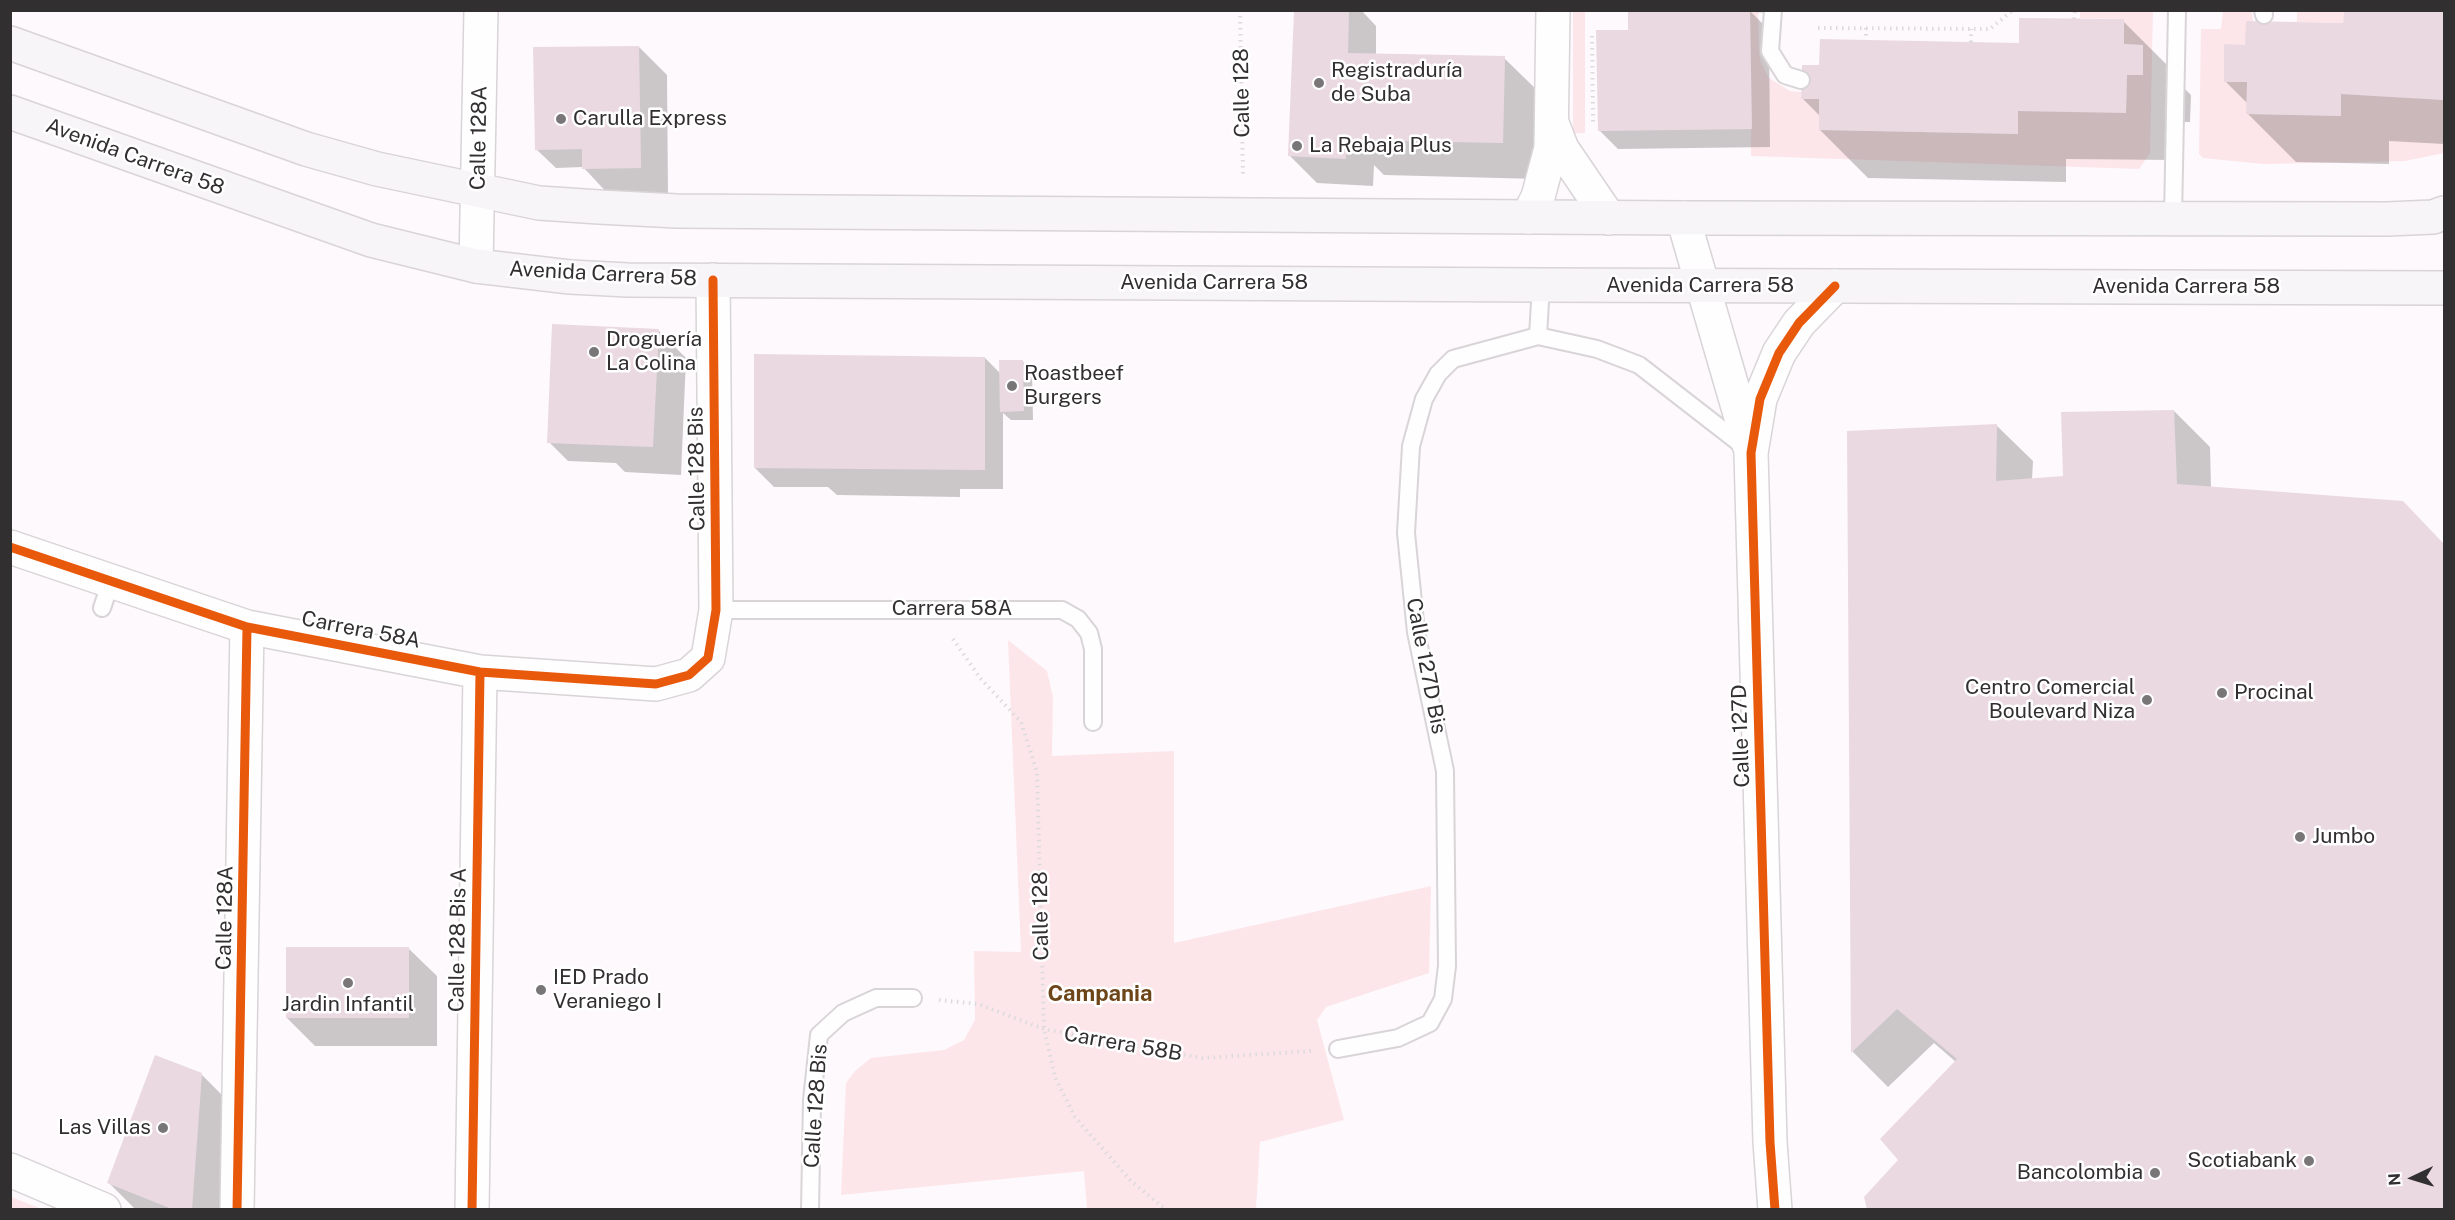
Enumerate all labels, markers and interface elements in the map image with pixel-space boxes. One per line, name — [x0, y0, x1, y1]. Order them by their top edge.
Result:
street label: Calle 128 — [1229, 48, 1255, 138]
place label: Registraduría de Suba — [1331, 58, 1463, 108]
marker: Registraduría de Suba — [1312, 76, 1326, 90]
street label: Calle 128A — [465, 86, 493, 190]
place label: Carulla Express — [573, 106, 727, 132]
marker: Carulla Express — [554, 112, 568, 126]
street label: Avenida Carrera 58 — [42, 113, 228, 201]
place label: La Rebaja Plus — [1309, 133, 1452, 159]
marker: La Rebaja Plus — [1290, 139, 1304, 153]
street label: Avenida Carrera 58 — [508, 256, 698, 292]
street label: Avenida Carrera 58 — [1120, 270, 1308, 296]
street label: Avenida Carrera 58 — [1606, 273, 1794, 299]
street label: Avenida Carrera 58 — [2092, 274, 2280, 300]
place label: Droguería La Colina — [606, 327, 702, 377]
marker: Droguería La Colina — [587, 345, 601, 359]
place label: Roastbeef Burgers — [1024, 361, 1124, 411]
marker: Roastbeef Burgers — [1005, 379, 1019, 393]
street label: Calle 128 Bis — [683, 407, 711, 531]
street label: Carrera 58A — [892, 596, 1012, 622]
street label: Calle 127D Bis — [1400, 596, 1452, 736]
street label: Carrera 58A — [299, 606, 423, 654]
place label: Centro Comercial Boulevard Niza — [1965, 675, 2135, 725]
place label: Procinal — [2234, 680, 2314, 706]
street label: Calle 127D — [1727, 684, 1755, 788]
marker: Procinal — [2215, 686, 2229, 700]
marker: Centro Comercial Boulevard Niza — [2140, 693, 2154, 707]
place label: Jumbo — [2312, 824, 2375, 850]
marker: Jumbo — [2293, 830, 2307, 844]
street label: Calle 128A — [211, 866, 239, 970]
street label: Calle 128 Bis A — [444, 868, 472, 1012]
street label: Calle 128 — [1028, 871, 1054, 961]
place label: IED Prado Veraniego I — [553, 965, 662, 1015]
marker: Jardin Infantil — [341, 976, 355, 990]
district label: Campania — [1048, 981, 1152, 1007]
marker: IED Prado Veraniego I — [534, 983, 548, 997]
place label: Jardin Infantil — [282, 992, 414, 1018]
street label: Carrera 58B — [1062, 1021, 1184, 1067]
street label: Calle 128 Bis — [799, 1043, 833, 1169]
place label: Las Villas — [58, 1115, 151, 1141]
marker: Las Villas — [156, 1121, 170, 1135]
place label: Scotiabank — [2187, 1148, 2297, 1174]
north arrow — [2383, 1148, 2443, 1208]
marker: Scotiabank — [2302, 1154, 2316, 1168]
place label: Bancolombia — [2017, 1160, 2143, 1186]
marker: Bancolombia — [2148, 1166, 2162, 1180]
text: N — [2385, 1172, 2404, 1186]

